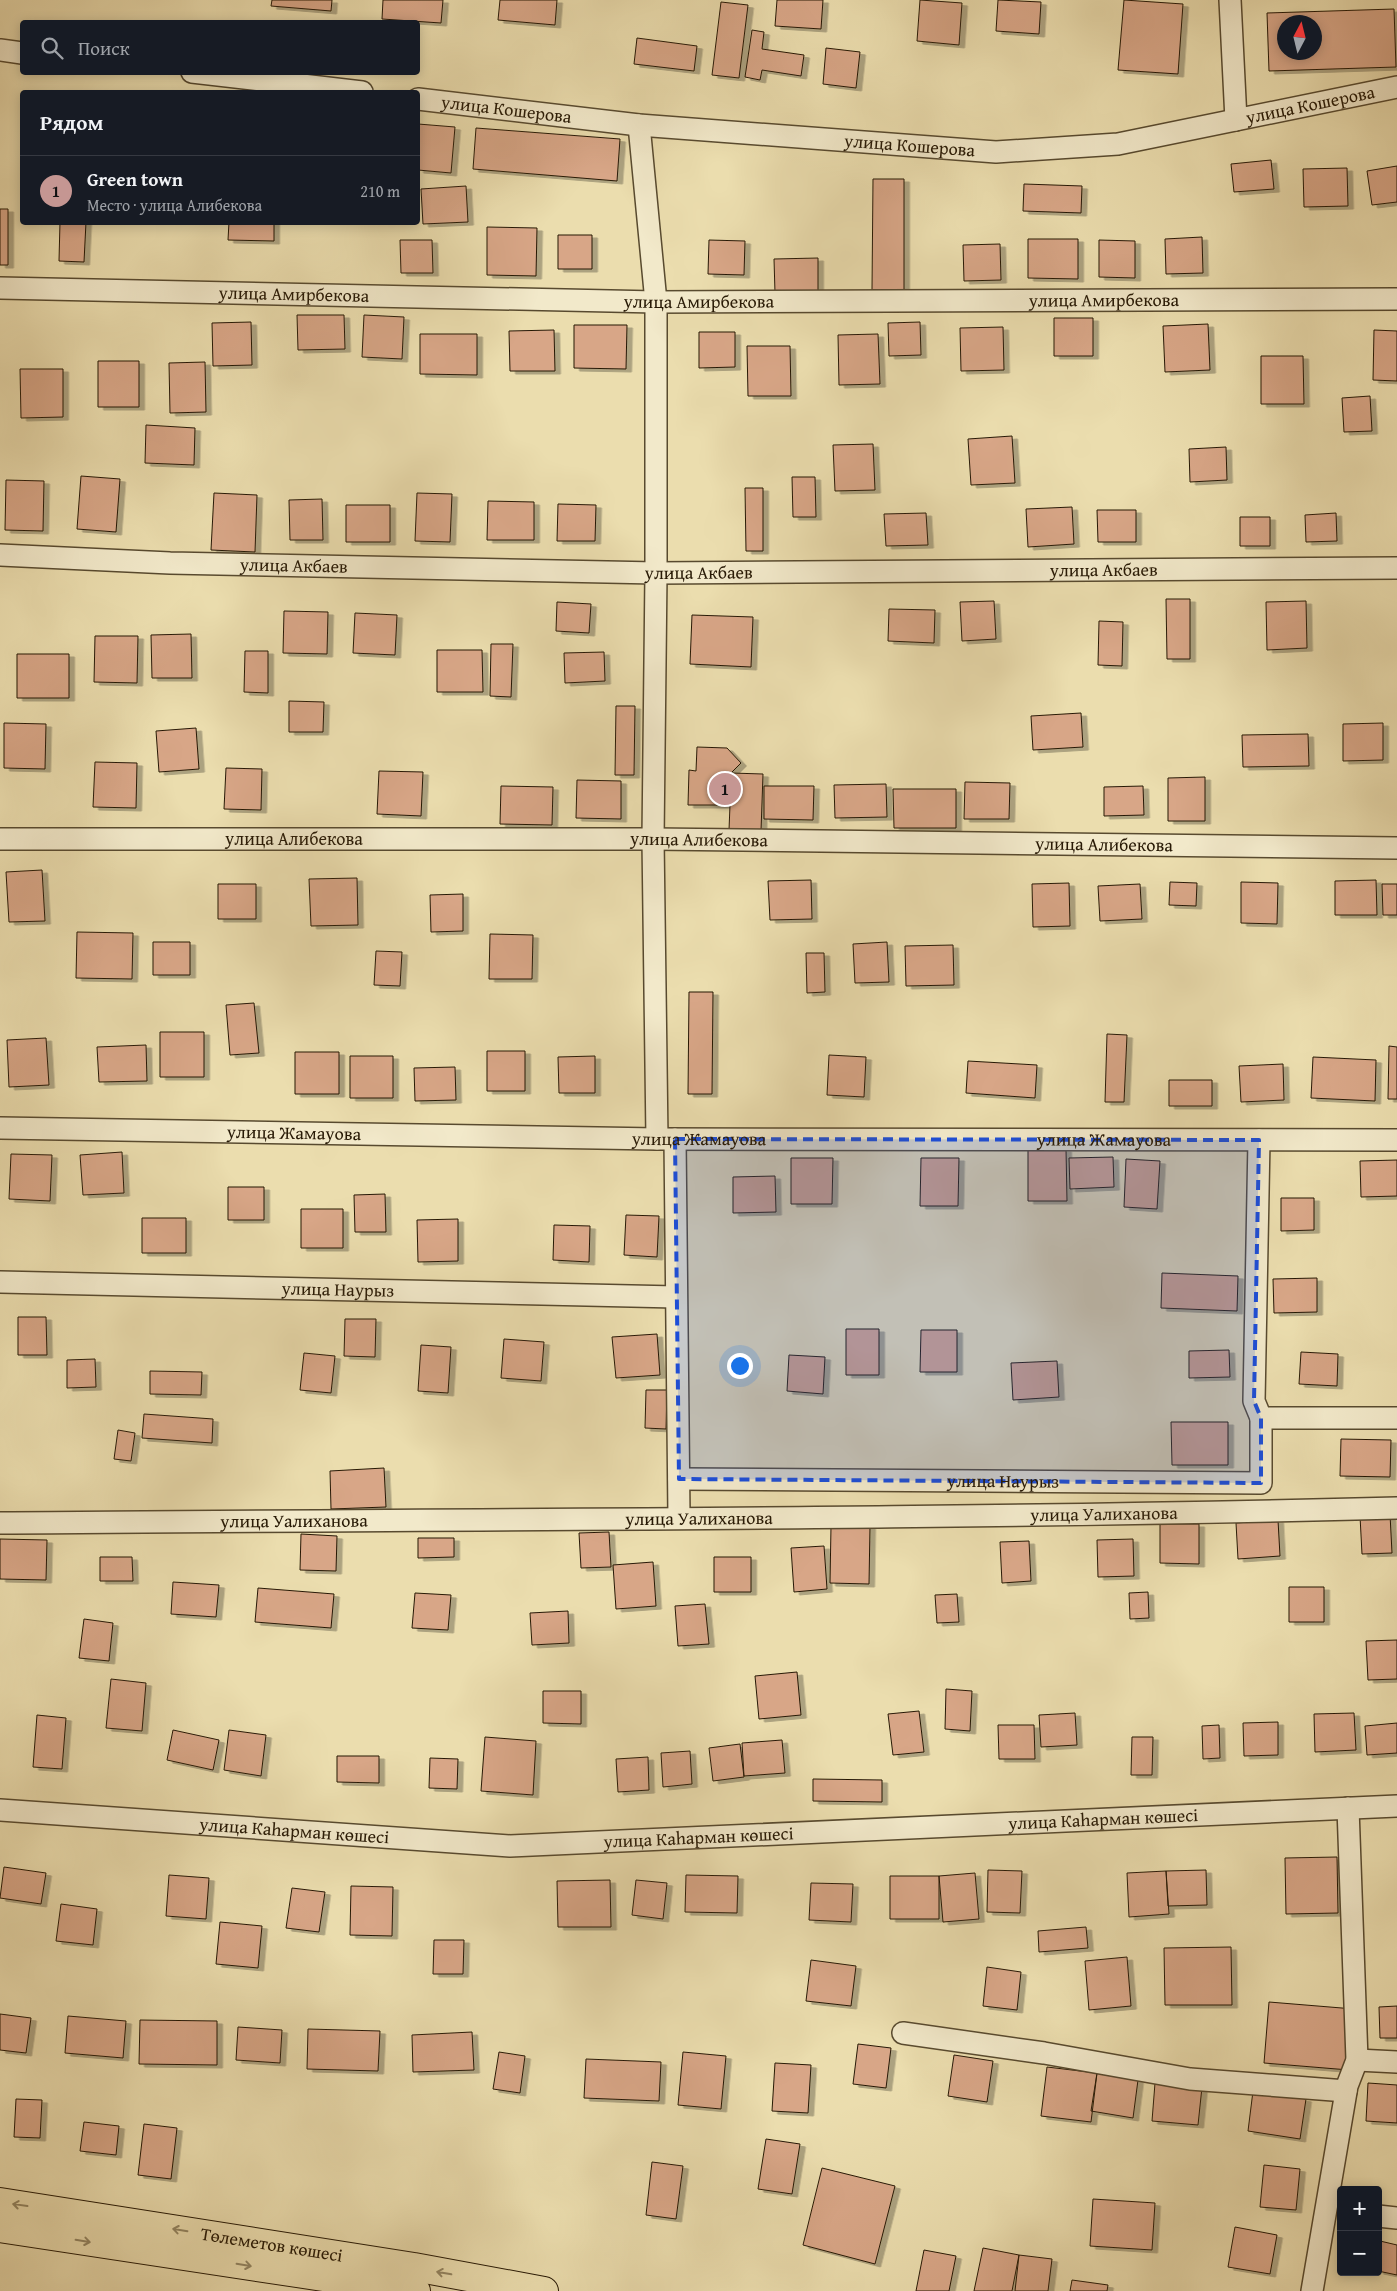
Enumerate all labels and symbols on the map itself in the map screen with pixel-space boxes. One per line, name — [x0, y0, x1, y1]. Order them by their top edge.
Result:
north arrow — [1277, 15, 1322, 60]
street label: улица Кошерова — [1242, 78, 1378, 131]
street label: улица Кошерова — [439, 88, 574, 130]
street label: улица Кошерова — [842, 126, 977, 163]
street label: улица Амирбекова — [217, 279, 370, 309]
street label: улица Амирбекова — [1028, 286, 1180, 313]
street label: улица Амирбекова — [622, 287, 775, 315]
street label: улица Акбаев — [239, 550, 348, 580]
street label: улица Акбаев — [1049, 556, 1158, 583]
street label: улица Акбаев — [643, 558, 753, 586]
pin: 1 — [709, 770, 741, 808]
street label: улица Алибекова — [224, 825, 363, 852]
street label: улица Алибекова — [629, 825, 768, 853]
street label: улица Алибекова — [1034, 830, 1173, 858]
street label: улица Жамауова — [226, 1118, 362, 1147]
street label: улица Жамауова — [631, 1125, 767, 1152]
street label: улица Жамауова — [1036, 1126, 1172, 1153]
street label: улица Наурыз — [280, 1274, 395, 1304]
your location — [727, 1353, 753, 1379]
street label: улица Наурыз — [946, 1467, 1059, 1495]
street label: улица Уалиханова — [1029, 1499, 1178, 1528]
street label: улица Уалиханова — [624, 1504, 773, 1532]
street label: улица Уалиханова — [219, 1507, 368, 1534]
street label: улица Каһарман көшесі — [1006, 1801, 1199, 1837]
street label: улица Каһарман көшесі — [197, 1810, 390, 1850]
street label: улица Каһарман көшесі — [602, 1819, 794, 1855]
one-way arrow — [12, 2199, 28, 2209]
street label: Төлеметов көшесі — [199, 2220, 345, 2269]
one-way arrow — [173, 2225, 189, 2235]
one-way arrow — [75, 2236, 91, 2246]
one-way arrow — [235, 2260, 251, 2270]
one-way arrow — [437, 2267, 453, 2277]

